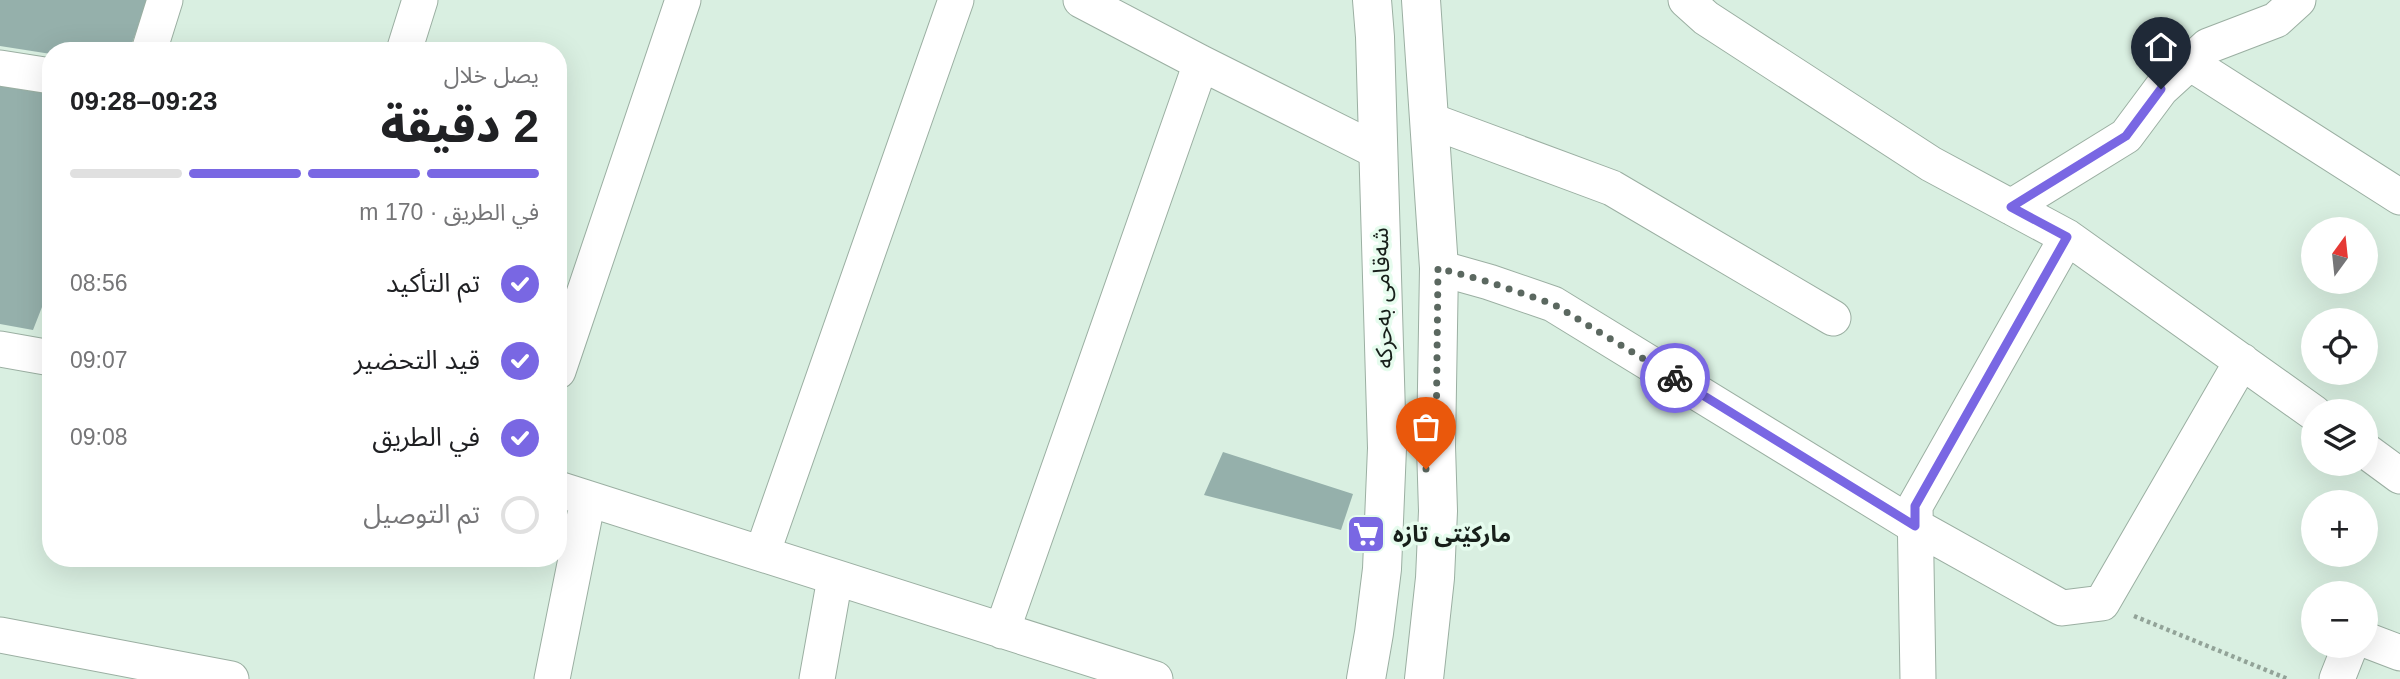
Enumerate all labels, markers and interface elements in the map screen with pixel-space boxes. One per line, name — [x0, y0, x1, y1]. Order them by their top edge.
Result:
pin — [2131, 17, 2191, 89]
icon: home — [2142, 28, 2180, 66]
text: يصل خلال — [444, 62, 539, 88]
text: 09:23–09:28 — [70, 86, 217, 116]
text: 2 دقيقة — [381, 100, 539, 152]
text: في الطريق · 170 m — [359, 199, 539, 225]
north arrow — [2301, 217, 2378, 294]
map controls — [2301, 217, 2378, 658]
street label: شەقامی بەحرکە — [1367, 227, 1398, 369]
icon: check — [501, 265, 539, 303]
text: تم التأكيد — [386, 268, 480, 298]
text: 08:56 — [70, 270, 128, 296]
button: locate — [2301, 308, 2378, 385]
icon: check — [501, 342, 539, 380]
courier — [1640, 343, 1710, 413]
text: قيد التحضير — [354, 345, 480, 375]
text: 09:07 — [70, 347, 128, 373]
icon: bike — [1656, 359, 1694, 397]
pin — [1396, 397, 1456, 469]
button: layers — [2301, 399, 2378, 476]
icon: bag — [1407, 408, 1445, 446]
icon: check — [501, 419, 539, 457]
text: في الطريق — [372, 422, 480, 452]
text: 09:08 — [70, 424, 128, 450]
button: + — [2301, 490, 2378, 567]
text: تم التوصيل — [363, 499, 480, 529]
supermarket icon: مارکێتی تازە — [1345, 513, 1387, 555]
place label: مارکێتی تازە — [1393, 521, 1511, 548]
button: − — [2301, 581, 2378, 658]

